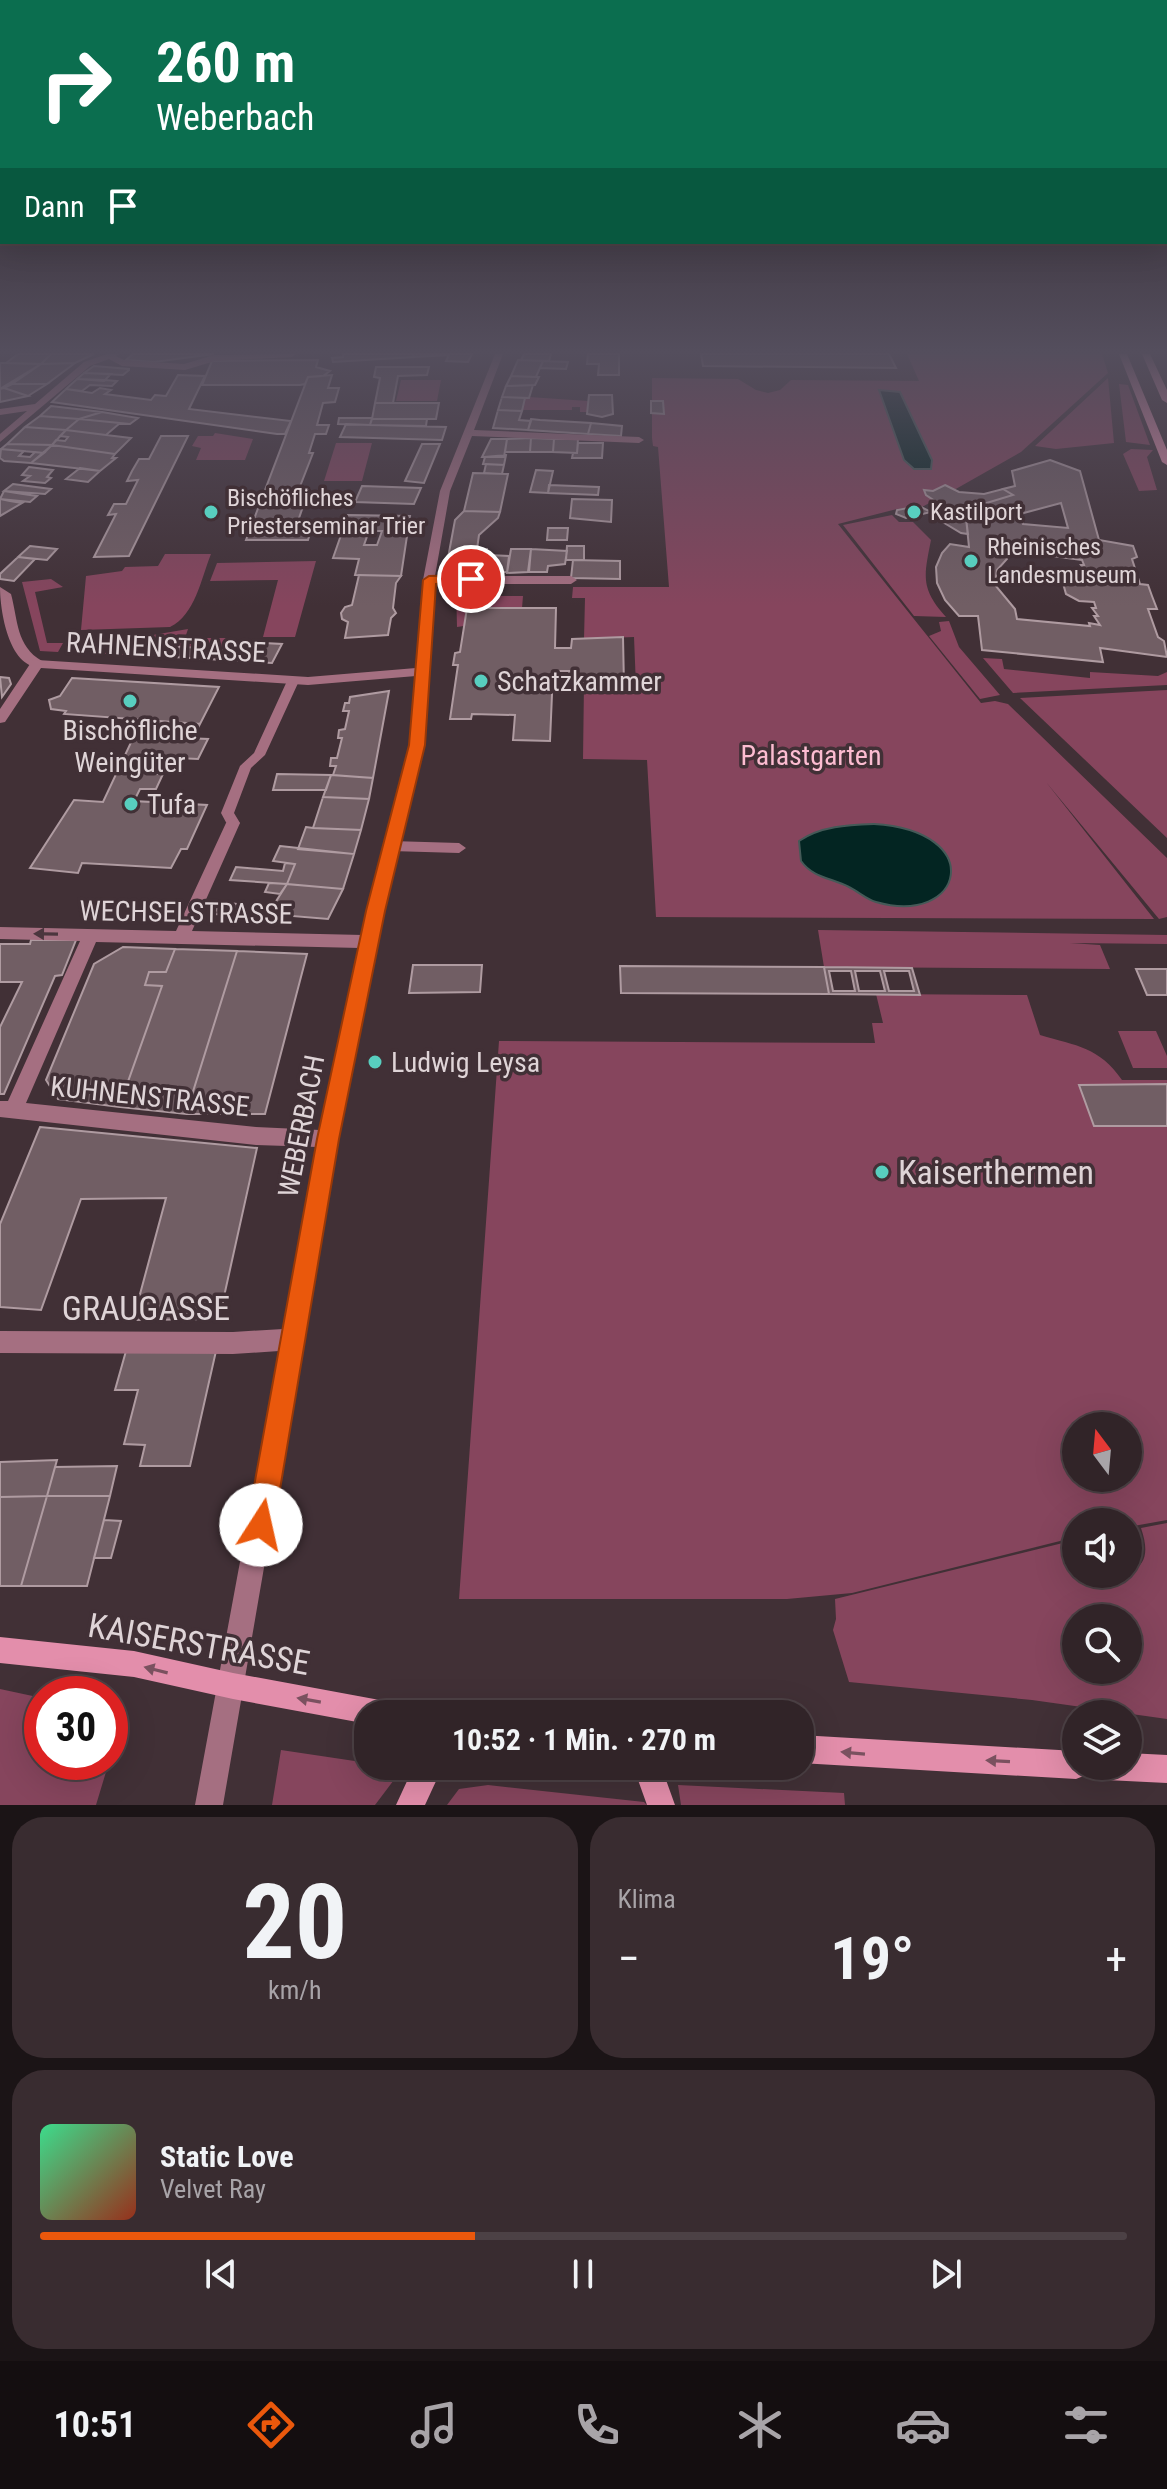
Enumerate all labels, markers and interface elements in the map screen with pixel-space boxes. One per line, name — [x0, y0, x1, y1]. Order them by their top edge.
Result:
text: 260 m — [156, 30, 295, 96]
icon: right — [24, 32, 128, 136]
text: Weberbach — [156, 97, 314, 139]
icon: arrive — [101, 184, 145, 228]
text: Dann — [24, 189, 85, 224]
place label: Bischöfliches Priesterseminar Trier — [227, 484, 425, 540]
place label: Kastilport — [930, 498, 1023, 526]
marker: Bischöfliches Priesterseminar Trier — [202, 503, 220, 521]
marker: Kastilport — [905, 503, 923, 521]
place label: Rheinisches Landesmuseum — [987, 533, 1137, 589]
pin — [437, 545, 505, 613]
marker: Rheinisches Landesmuseum — [962, 552, 980, 570]
icon: arrive — [449, 557, 493, 601]
street label: RAHNENSTRASSE — [65, 626, 267, 669]
place label: Schatzkammer — [497, 665, 662, 698]
marker: Schatzkammer — [472, 672, 490, 690]
marker: Bischöfliche Weingüter — [121, 692, 139, 710]
place label: Bischöfliche Weingüter — [62, 714, 198, 779]
park label: Palastgarten — [740, 739, 882, 772]
place label: Tufa — [147, 788, 196, 821]
marker: Tufa — [122, 795, 140, 813]
street label: WECHSELSTRASSE — [79, 894, 293, 931]
one-way arrow — [33, 928, 58, 941]
place label: Ludwig Leysa — [391, 1046, 540, 1079]
street label: WEBERBACH — [272, 1052, 331, 1200]
marker: Ludwig Leysa — [366, 1053, 384, 1071]
street label: KUHNENSTRASSE — [49, 1070, 251, 1123]
place label: Kaiserthermen — [898, 1152, 1094, 1192]
marker: Kaiserthermen — [873, 1163, 891, 1181]
street label: GRAUGASSE — [62, 1288, 230, 1328]
north arrow — [1062, 1412, 1142, 1492]
map controls — [1062, 1412, 1142, 1780]
position arrow — [219, 1483, 303, 1567]
button: sound — [1062, 1508, 1142, 1588]
button: search — [1062, 1604, 1142, 1684]
street label: KAISERSTRASSE — [85, 1605, 313, 1683]
one-way arrow — [144, 1663, 169, 1675]
speed limit sign: 30 — [24, 1676, 128, 1780]
one-way arrow — [296, 1694, 321, 1706]
button: layers — [1062, 1700, 1142, 1780]
text: 10:52 · 1 Min. · 270 m — [452, 1722, 716, 1757]
one-way arrow — [840, 1746, 865, 1759]
one-way arrow — [985, 1755, 1010, 1768]
text: 20 — [242, 1862, 347, 1983]
text: Klima — [618, 1884, 676, 1914]
text: 19° — [830, 1923, 914, 1994]
text: − — [618, 1933, 640, 1985]
text: + — [1105, 1933, 1127, 1985]
text: km/h — [268, 1975, 322, 2005]
text: Static Love — [160, 2139, 294, 2174]
text: Velvet Ray — [160, 2174, 266, 2204]
icon: previous — [199, 2252, 243, 2296]
icon: pause — [561, 2252, 605, 2296]
icon: next — [924, 2252, 968, 2296]
icon: directions — [243, 2397, 299, 2453]
icon: music — [406, 2397, 462, 2453]
icon: phone — [569, 2397, 625, 2453]
icon: climate — [732, 2397, 788, 2453]
icon: car — [895, 2397, 951, 2453]
icon: filters — [1058, 2397, 1114, 2453]
text: 10:51 — [53, 2404, 136, 2446]

